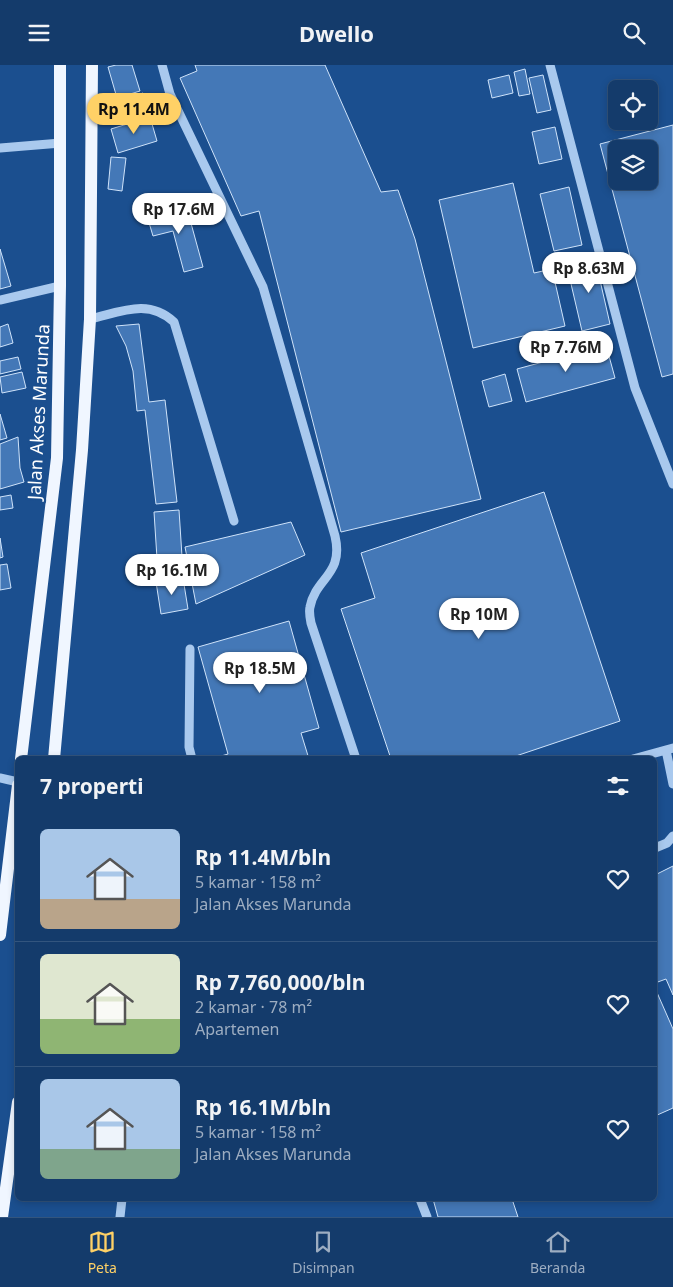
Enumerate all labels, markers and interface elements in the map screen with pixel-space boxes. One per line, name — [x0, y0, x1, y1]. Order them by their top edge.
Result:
text: Dwello — [299, 18, 374, 48]
icon: menu — [25, 19, 53, 47]
icon: search — [620, 19, 648, 47]
map controls — [608, 80, 658, 190]
button: locate — [608, 80, 658, 130]
pin: Rp 11.4M — [82, 93, 186, 135]
text: Rp 11.4M — [98, 98, 170, 120]
button: layers — [608, 140, 658, 190]
pin: Rp 17.6M — [127, 193, 231, 235]
text: Rp 17.6M — [143, 198, 215, 220]
pin: Rp 8.63M — [537, 251, 641, 294]
text: Rp 8.63M — [553, 257, 625, 279]
street label: Jalan Akses Marunda — [21, 323, 55, 503]
pin: Rp 7.76M — [514, 331, 618, 373]
text: Rp 7.76M — [530, 336, 602, 358]
pin: Rp 16.1M — [120, 553, 224, 596]
text: Rp 16.1M — [136, 559, 208, 581]
pin: Rp 10M — [438, 597, 520, 640]
text: Rp 10M — [450, 603, 508, 625]
pin: Rp 18.5M — [208, 651, 312, 694]
text: Rp 18.5M — [224, 657, 296, 679]
text: 7 properti — [40, 772, 143, 800]
icon: filters — [604, 772, 632, 800]
text: Rp 11.4M/bln — [195, 843, 331, 871]
icon: home — [80, 849, 140, 909]
icon: heart — [604, 865, 632, 893]
text: 5 kamar · 158 m² — [195, 871, 321, 893]
text: Jalan Akses Marunda — [195, 893, 351, 915]
text: Rp 7,760,000/bln — [195, 968, 365, 996]
icon: home — [80, 974, 140, 1034]
icon: heart — [604, 990, 632, 1018]
text: 2 kamar · 78 m² — [195, 996, 312, 1018]
text: Apartemen — [195, 1018, 279, 1040]
text: Rp 16.1M/bln — [195, 1093, 331, 1121]
icon: home — [80, 1099, 140, 1159]
icon: heart — [604, 1115, 632, 1143]
text: 5 kamar · 158 m² — [195, 1121, 321, 1143]
text: Jalan Akses Marunda — [195, 1143, 351, 1165]
tab: Peta — [88, 1228, 117, 1277]
tab: Disimpan — [292, 1228, 355, 1277]
tab: Beranda — [530, 1228, 585, 1277]

